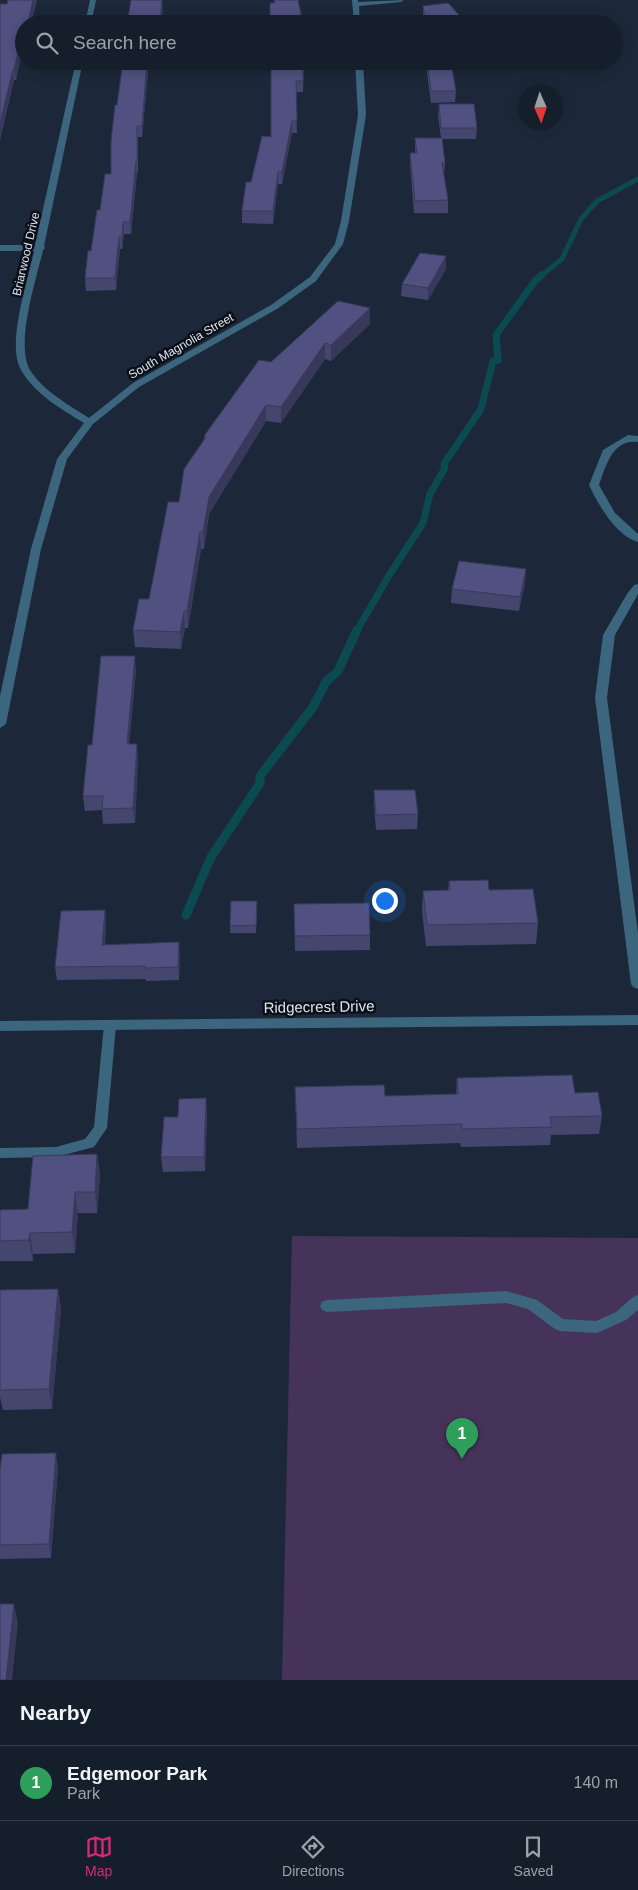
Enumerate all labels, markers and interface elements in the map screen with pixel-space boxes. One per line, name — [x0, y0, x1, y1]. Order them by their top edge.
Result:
search box — [15, 15, 623, 70]
icon: search — [33, 29, 61, 57]
text: Search here — [73, 32, 177, 53]
north arrow — [518, 85, 563, 130]
street label: Briarwood Drive — [10, 211, 42, 297]
street label: South Magnolia Street — [126, 310, 236, 382]
your location — [372, 888, 398, 914]
street label: Ridgecrest Drive — [263, 997, 375, 1016]
pin: 1 — [446, 1418, 478, 1459]
text: Nearby — [20, 1701, 91, 1724]
text: Edgemoor Park — [67, 1763, 207, 1784]
text: 1 — [32, 1774, 40, 1791]
text: 140 m — [574, 1774, 618, 1791]
text: Park — [67, 1785, 100, 1802]
tab: Map — [85, 1833, 113, 1879]
tab: Directions — [282, 1833, 344, 1879]
tab: Saved — [514, 1833, 553, 1879]

